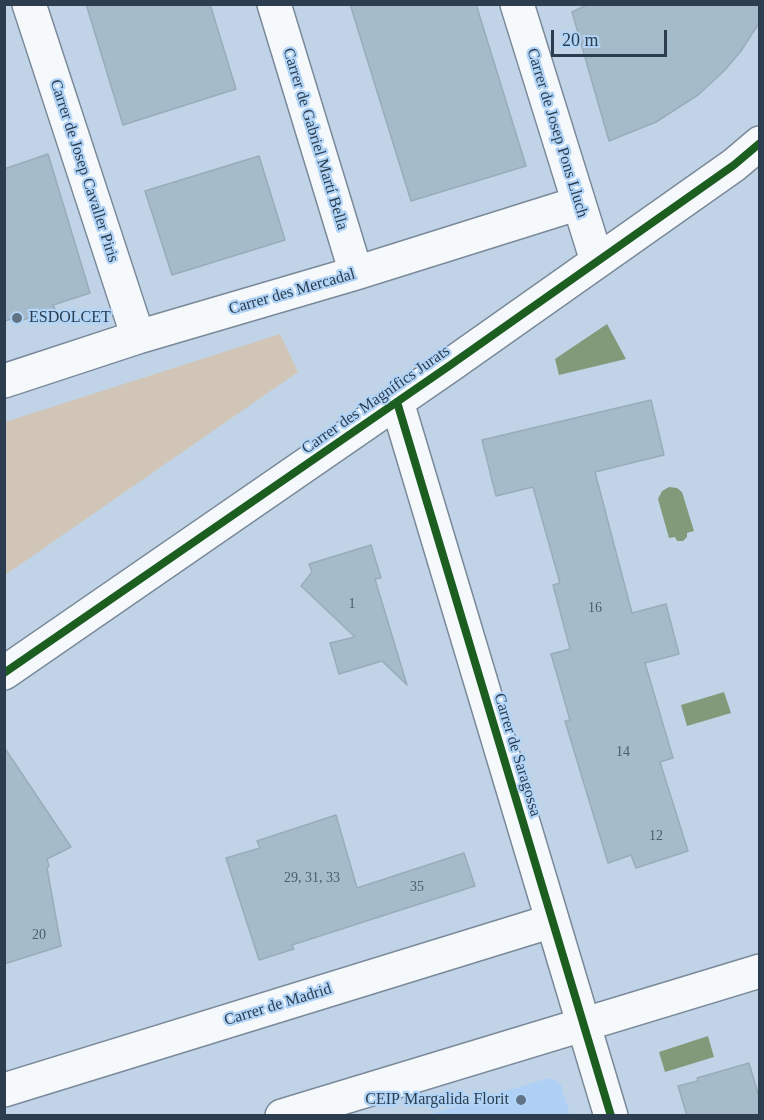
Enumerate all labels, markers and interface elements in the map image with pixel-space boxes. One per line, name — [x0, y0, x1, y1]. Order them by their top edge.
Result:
scale bar — [554, 18, 670, 56]
text: 20 m — [562, 30, 599, 50]
street label: Carrer de Gabriel Martí Bella — [278, 46, 352, 232]
street label: Carrer de Josep Pons Lluch — [522, 46, 592, 220]
street label: Carrer de Josep Cavaller Piris — [45, 77, 123, 265]
street label: Carrer des Mercadal — [227, 265, 357, 319]
place label: ESDOLCET — [29, 308, 111, 328]
marker: ESDOLCET — [10, 311, 24, 325]
street label: Carrer des Magnífics Jurats — [298, 342, 454, 458]
house number: 1 — [348, 596, 356, 612]
house number: 16 — [588, 600, 602, 616]
street label: Carrer de Saragossa — [489, 691, 545, 819]
house number: 14 — [616, 744, 630, 760]
house number: 12 — [649, 828, 663, 844]
house number: 29, 31, 33 — [284, 870, 340, 886]
house number: 35 — [410, 879, 424, 895]
house number: 20 — [32, 927, 46, 943]
street label: Carrer de Madrid — [222, 980, 334, 1030]
place label: CEIP Margalida Florit — [365, 1090, 509, 1110]
marker: CEIP Margalida Florit — [514, 1093, 528, 1107]

